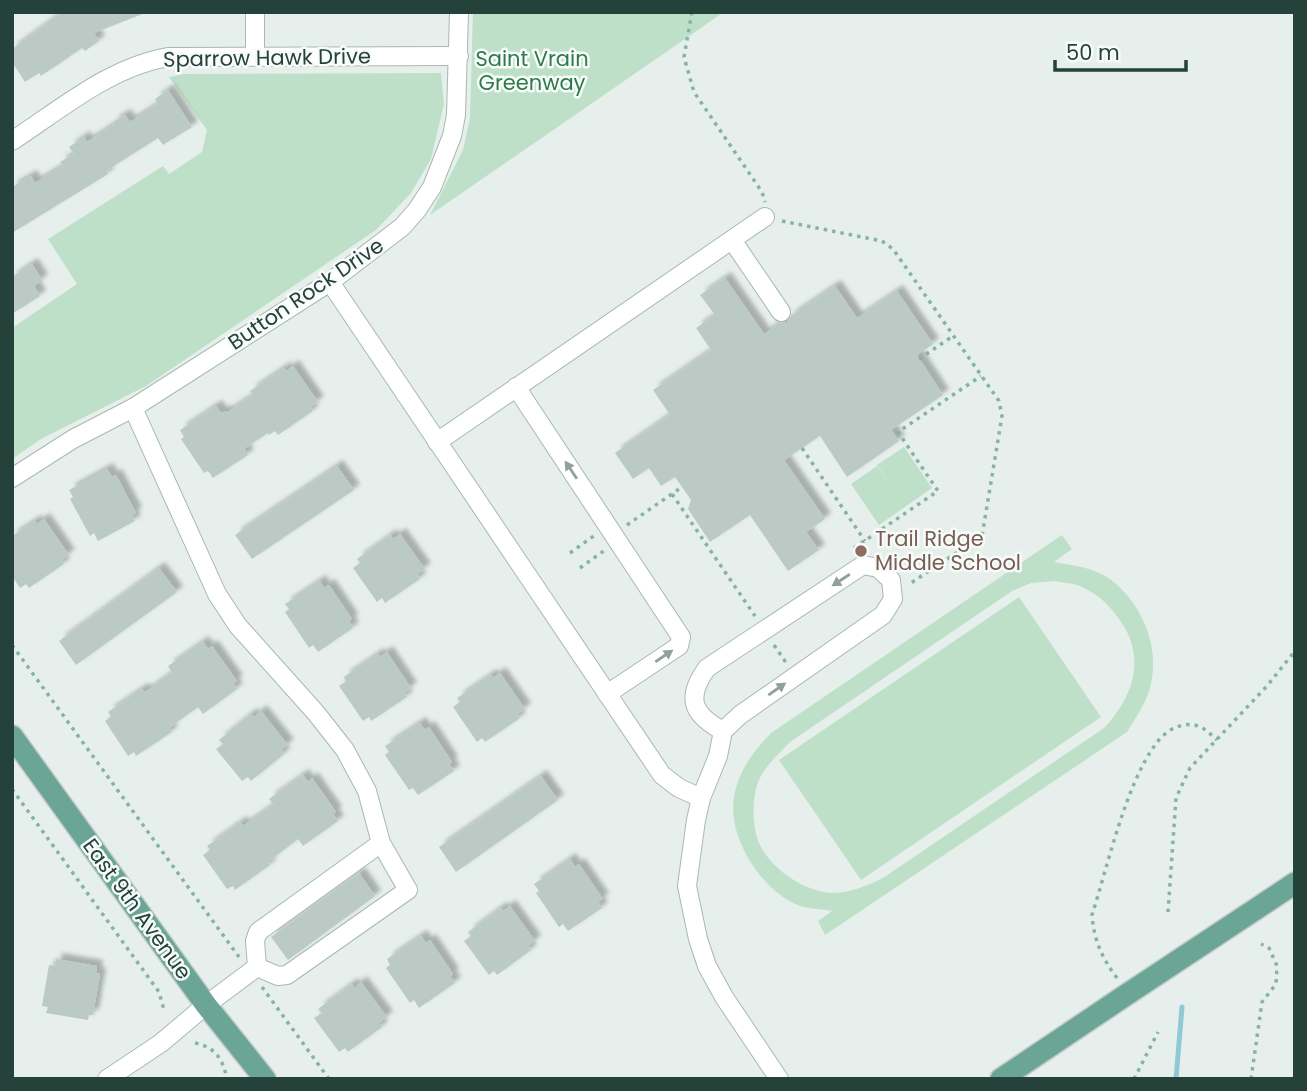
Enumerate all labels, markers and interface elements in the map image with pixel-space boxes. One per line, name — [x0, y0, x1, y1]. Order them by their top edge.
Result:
scale bar — [1055, 28, 1186, 72]
text: 50 m — [1066, 38, 1120, 67]
street label: Sparrow Hawk Drive — [163, 41, 371, 74]
park label: Saint Vrain Greenway — [475, 44, 589, 97]
street label: Button Rock Drive — [222, 231, 389, 357]
one-way arrow — [565, 460, 578, 480]
place label: Trail Ridge Middle School — [875, 524, 1021, 577]
marker: Trail Ridge Middle School — [853, 543, 869, 559]
one-way arrow — [831, 573, 851, 586]
one-way arrow — [655, 649, 673, 663]
one-way arrow — [768, 682, 786, 696]
street label: East 9th Avenue — [76, 832, 199, 985]

